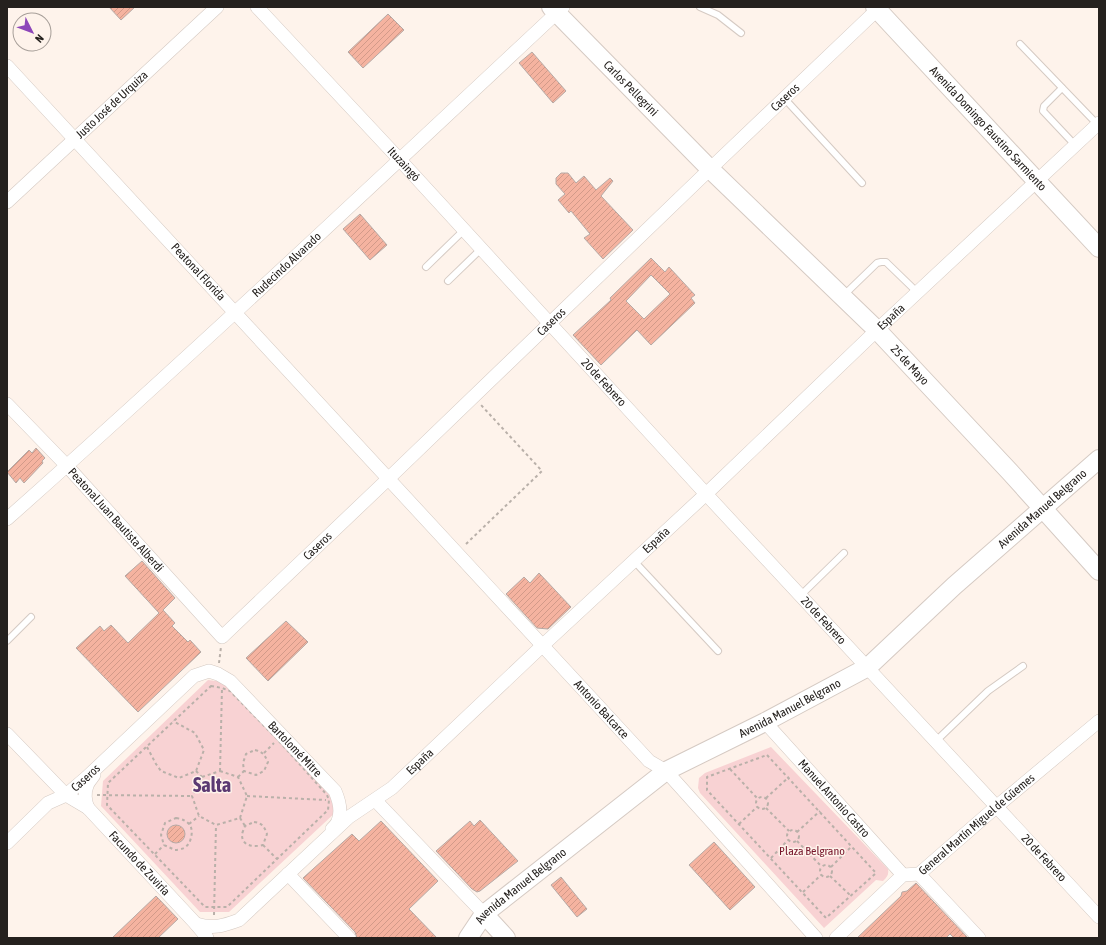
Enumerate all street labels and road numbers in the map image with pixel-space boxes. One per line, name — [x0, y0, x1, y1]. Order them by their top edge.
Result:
street label: Carlos Pellegrini — [601, 58, 661, 119]
street label: Avenida Domingo Faustino Sarmiento — [927, 63, 1050, 194]
street label: Justo José de Urquiza — [73, 68, 151, 141]
street label: Caseros — [768, 81, 802, 114]
street label: Ituzaingó — [385, 144, 423, 184]
street label: Rudecindo Alvarado — [249, 229, 324, 300]
street label: Peatonal Florida — [168, 240, 228, 303]
street label: España — [875, 301, 908, 333]
street label: Caseros — [534, 305, 569, 339]
street label: 25 de Mayo — [888, 342, 932, 388]
street label: 20 de Febrero — [578, 356, 629, 409]
street label: Peatonal Juan Bautista Alberdi — [65, 465, 166, 575]
street label: Avenida Manuel Belgrano — [995, 466, 1090, 551]
street label: España — [640, 524, 673, 556]
street label: Caseros — [300, 529, 335, 563]
street label: 20 de Febrero — [798, 594, 849, 647]
street label: Avenida Manuel Belgrano — [737, 676, 843, 741]
street label: Antonio Balcarce — [571, 677, 632, 742]
street label: Bartolomé Mitre — [265, 718, 325, 780]
street label: España — [403, 746, 436, 778]
street label: Manuel Antonio Castro — [795, 757, 873, 841]
street label: Caseros — [68, 761, 103, 794]
street label: General Martín Miguel de Güemes — [916, 771, 1037, 878]
street label: Facundo de Zuviría — [106, 828, 173, 898]
street label: 20 de Febrero — [1019, 831, 1070, 885]
street label: Avenida Manuel Belgrano — [472, 845, 569, 926]

